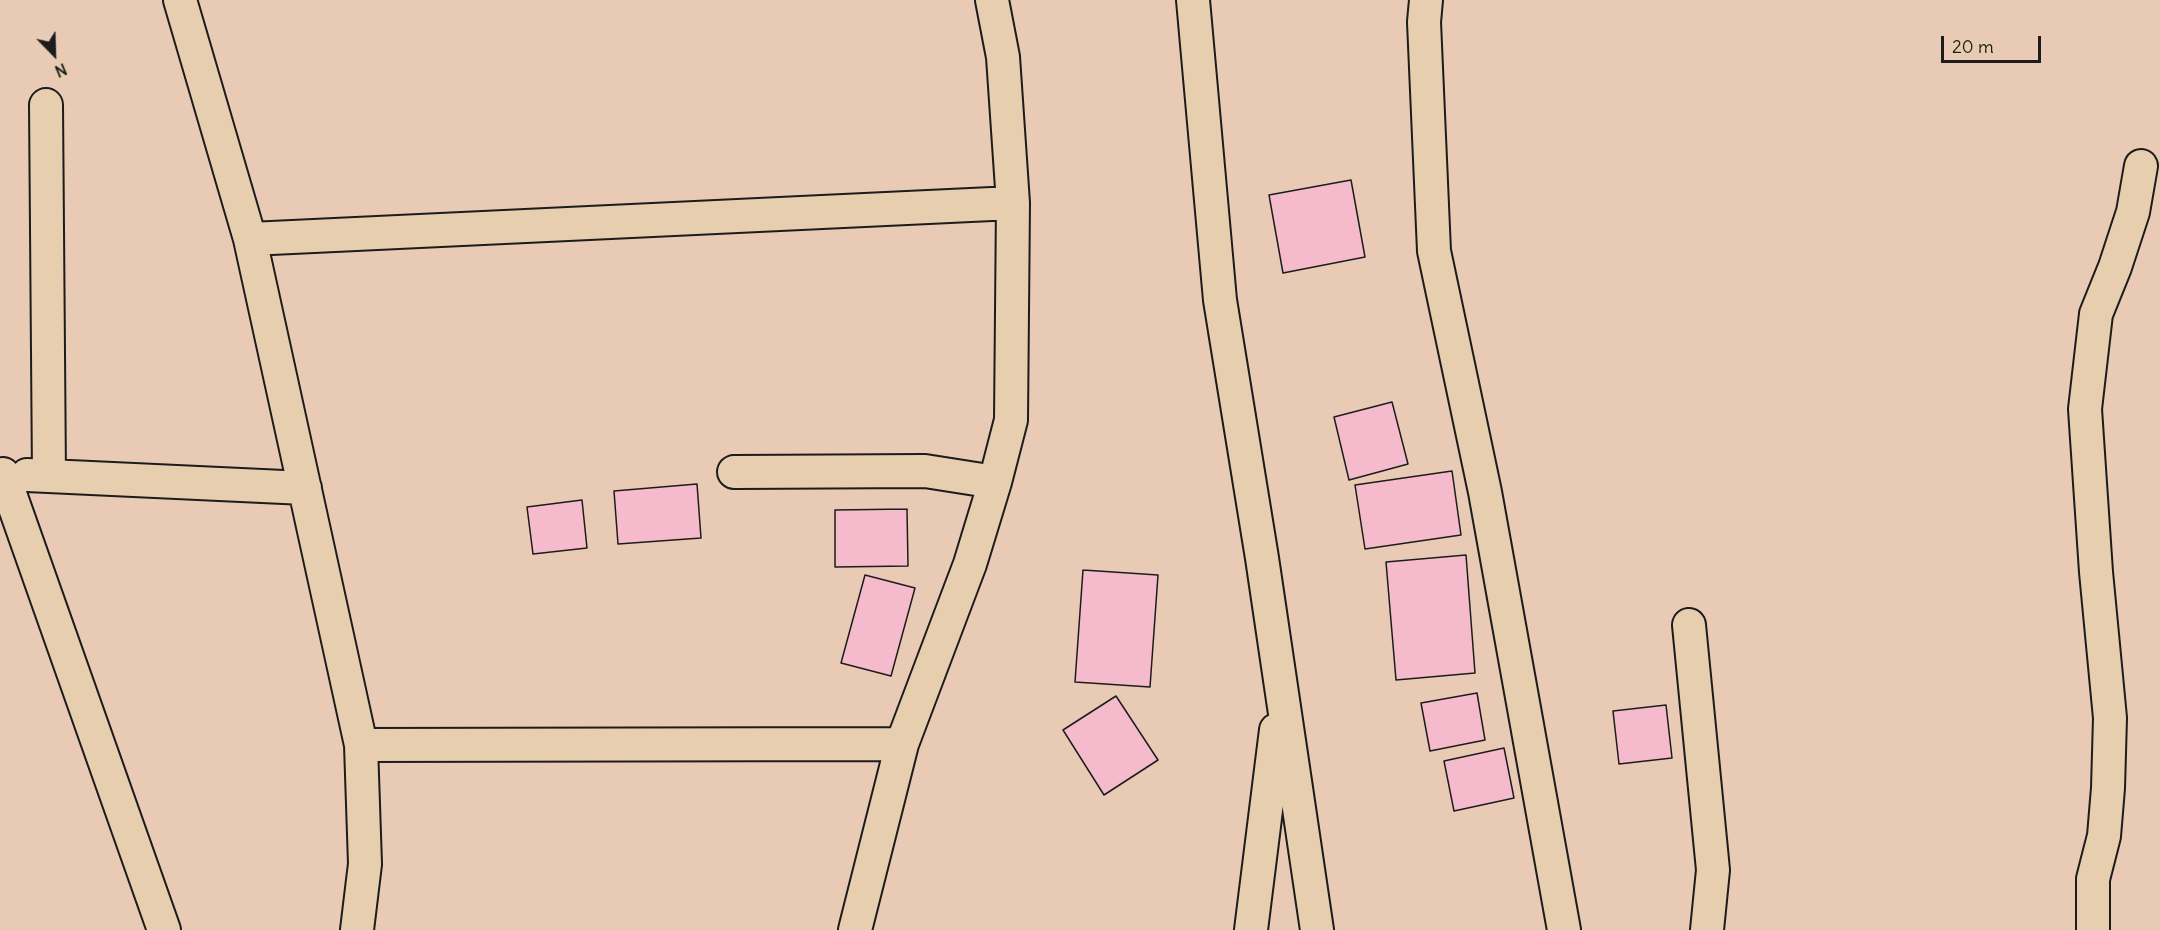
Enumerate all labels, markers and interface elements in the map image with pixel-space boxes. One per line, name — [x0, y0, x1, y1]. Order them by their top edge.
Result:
north arrow — [24, 24, 84, 84]
scale bar — [1944, 24, 2044, 62]
text: 20 m — [1952, 35, 1994, 58]
text: N — [52, 59, 70, 82]

